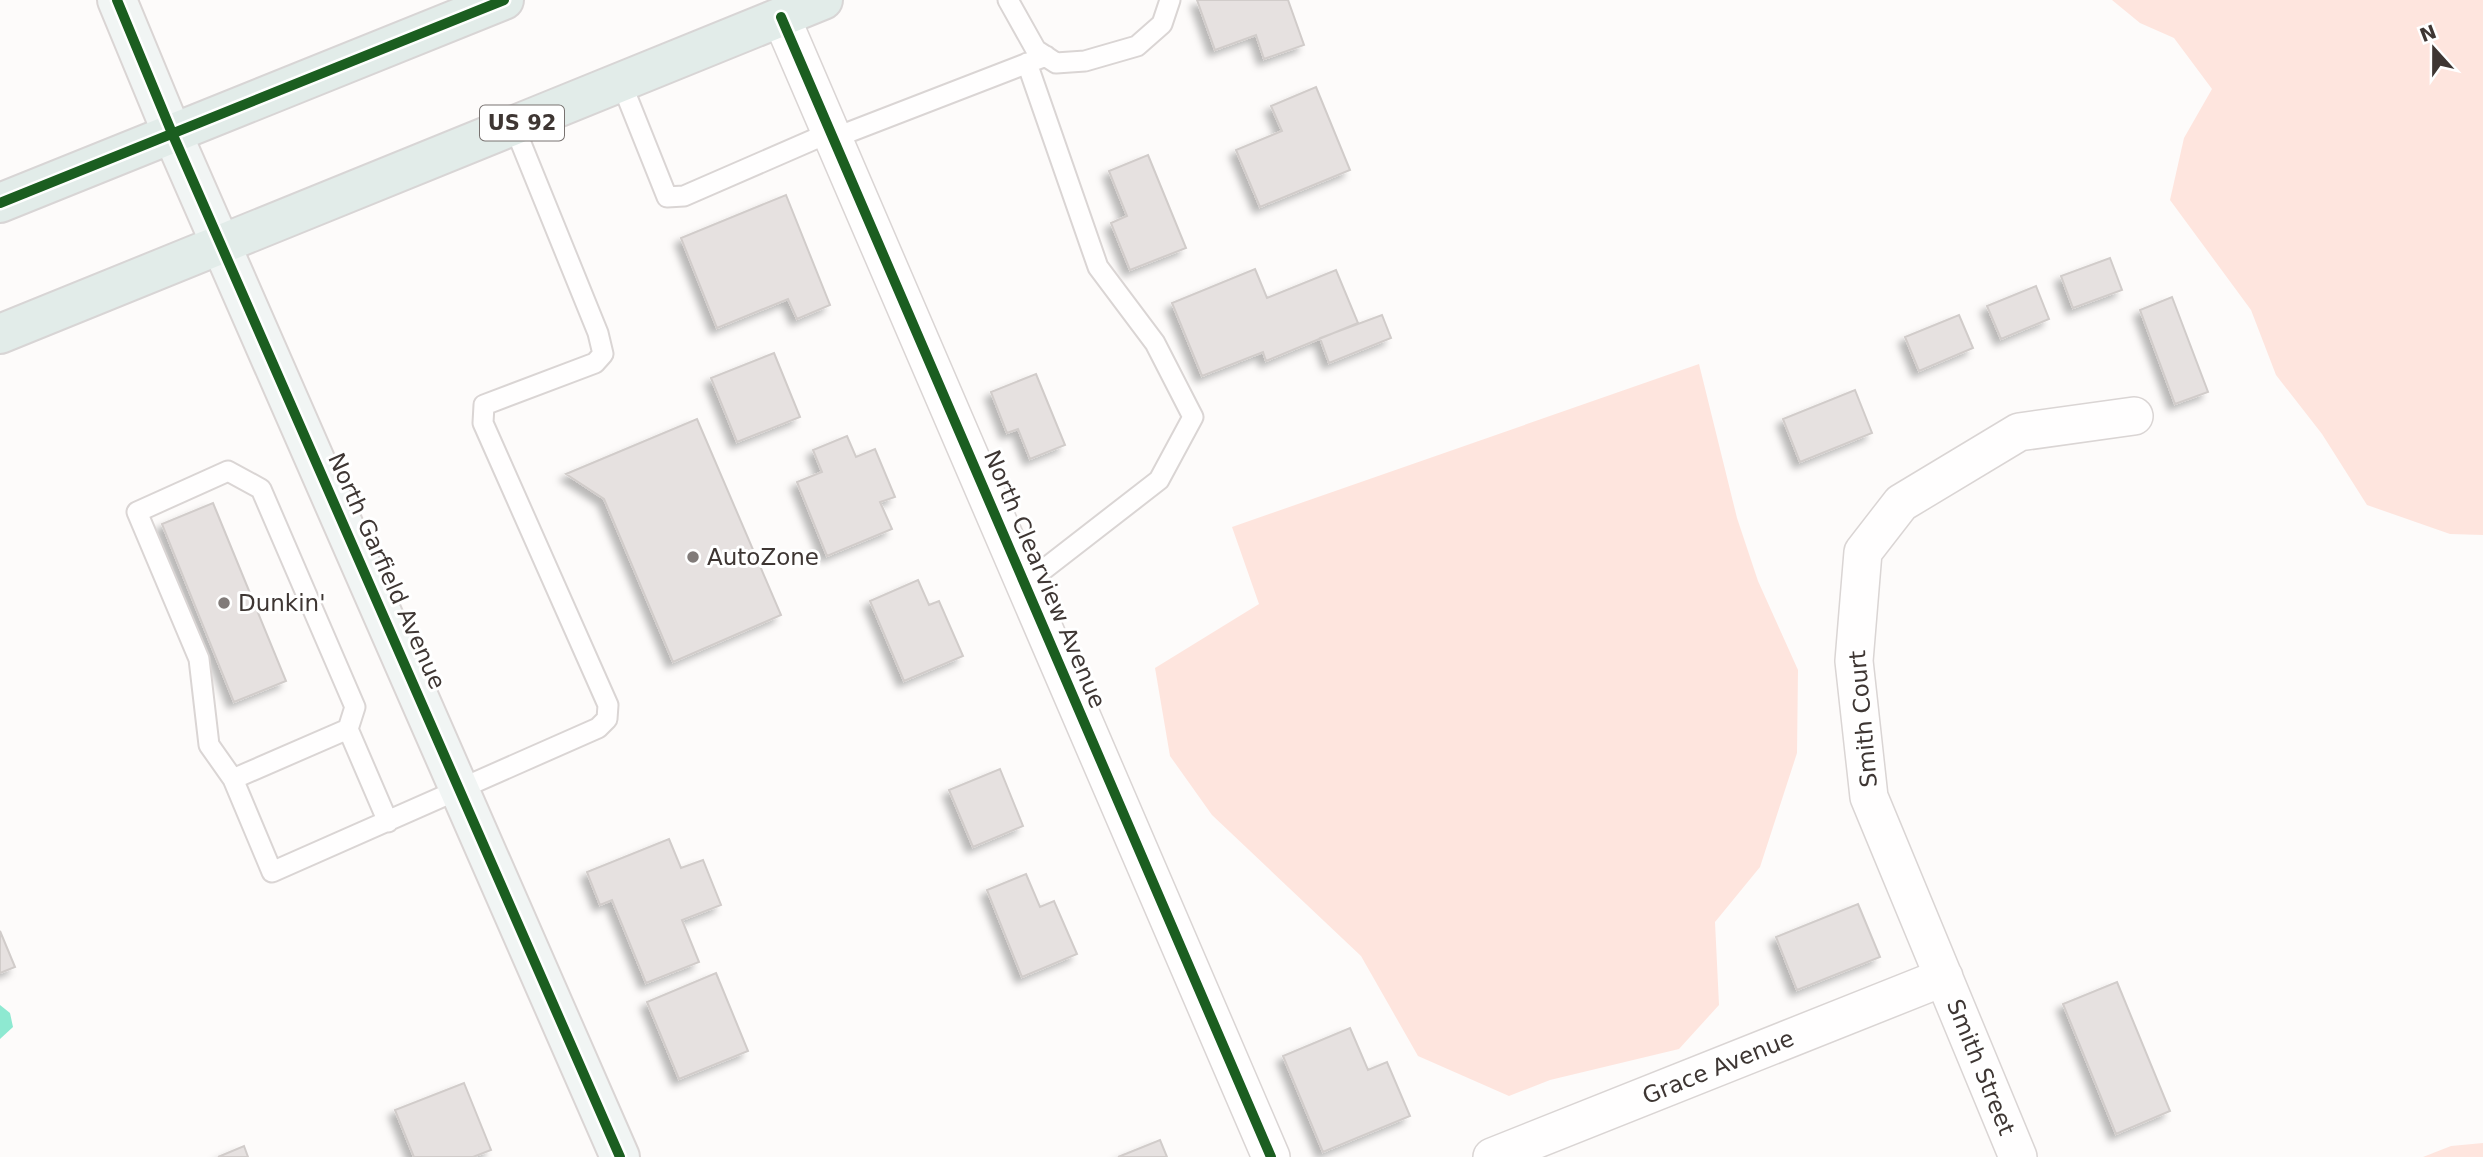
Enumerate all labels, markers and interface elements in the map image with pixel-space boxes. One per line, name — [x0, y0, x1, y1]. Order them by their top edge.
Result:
north arrow — [2399, 14, 2469, 84]
text: N — [2417, 20, 2439, 46]
road number: US 92 — [480, 106, 564, 140]
street label: North Clearview Avenue — [979, 446, 1111, 712]
street label: North Garfield Avenue — [323, 449, 451, 693]
place label: AutoZone — [707, 544, 819, 570]
marker: AutoZone — [685, 549, 701, 565]
place label: Dunkin' — [238, 590, 325, 616]
marker: Dunkin' — [216, 595, 232, 611]
street label: Smith Court — [1844, 649, 1882, 789]
street label: Smith Street — [1942, 995, 2020, 1139]
street label: Grace Avenue — [1639, 1025, 1797, 1109]

